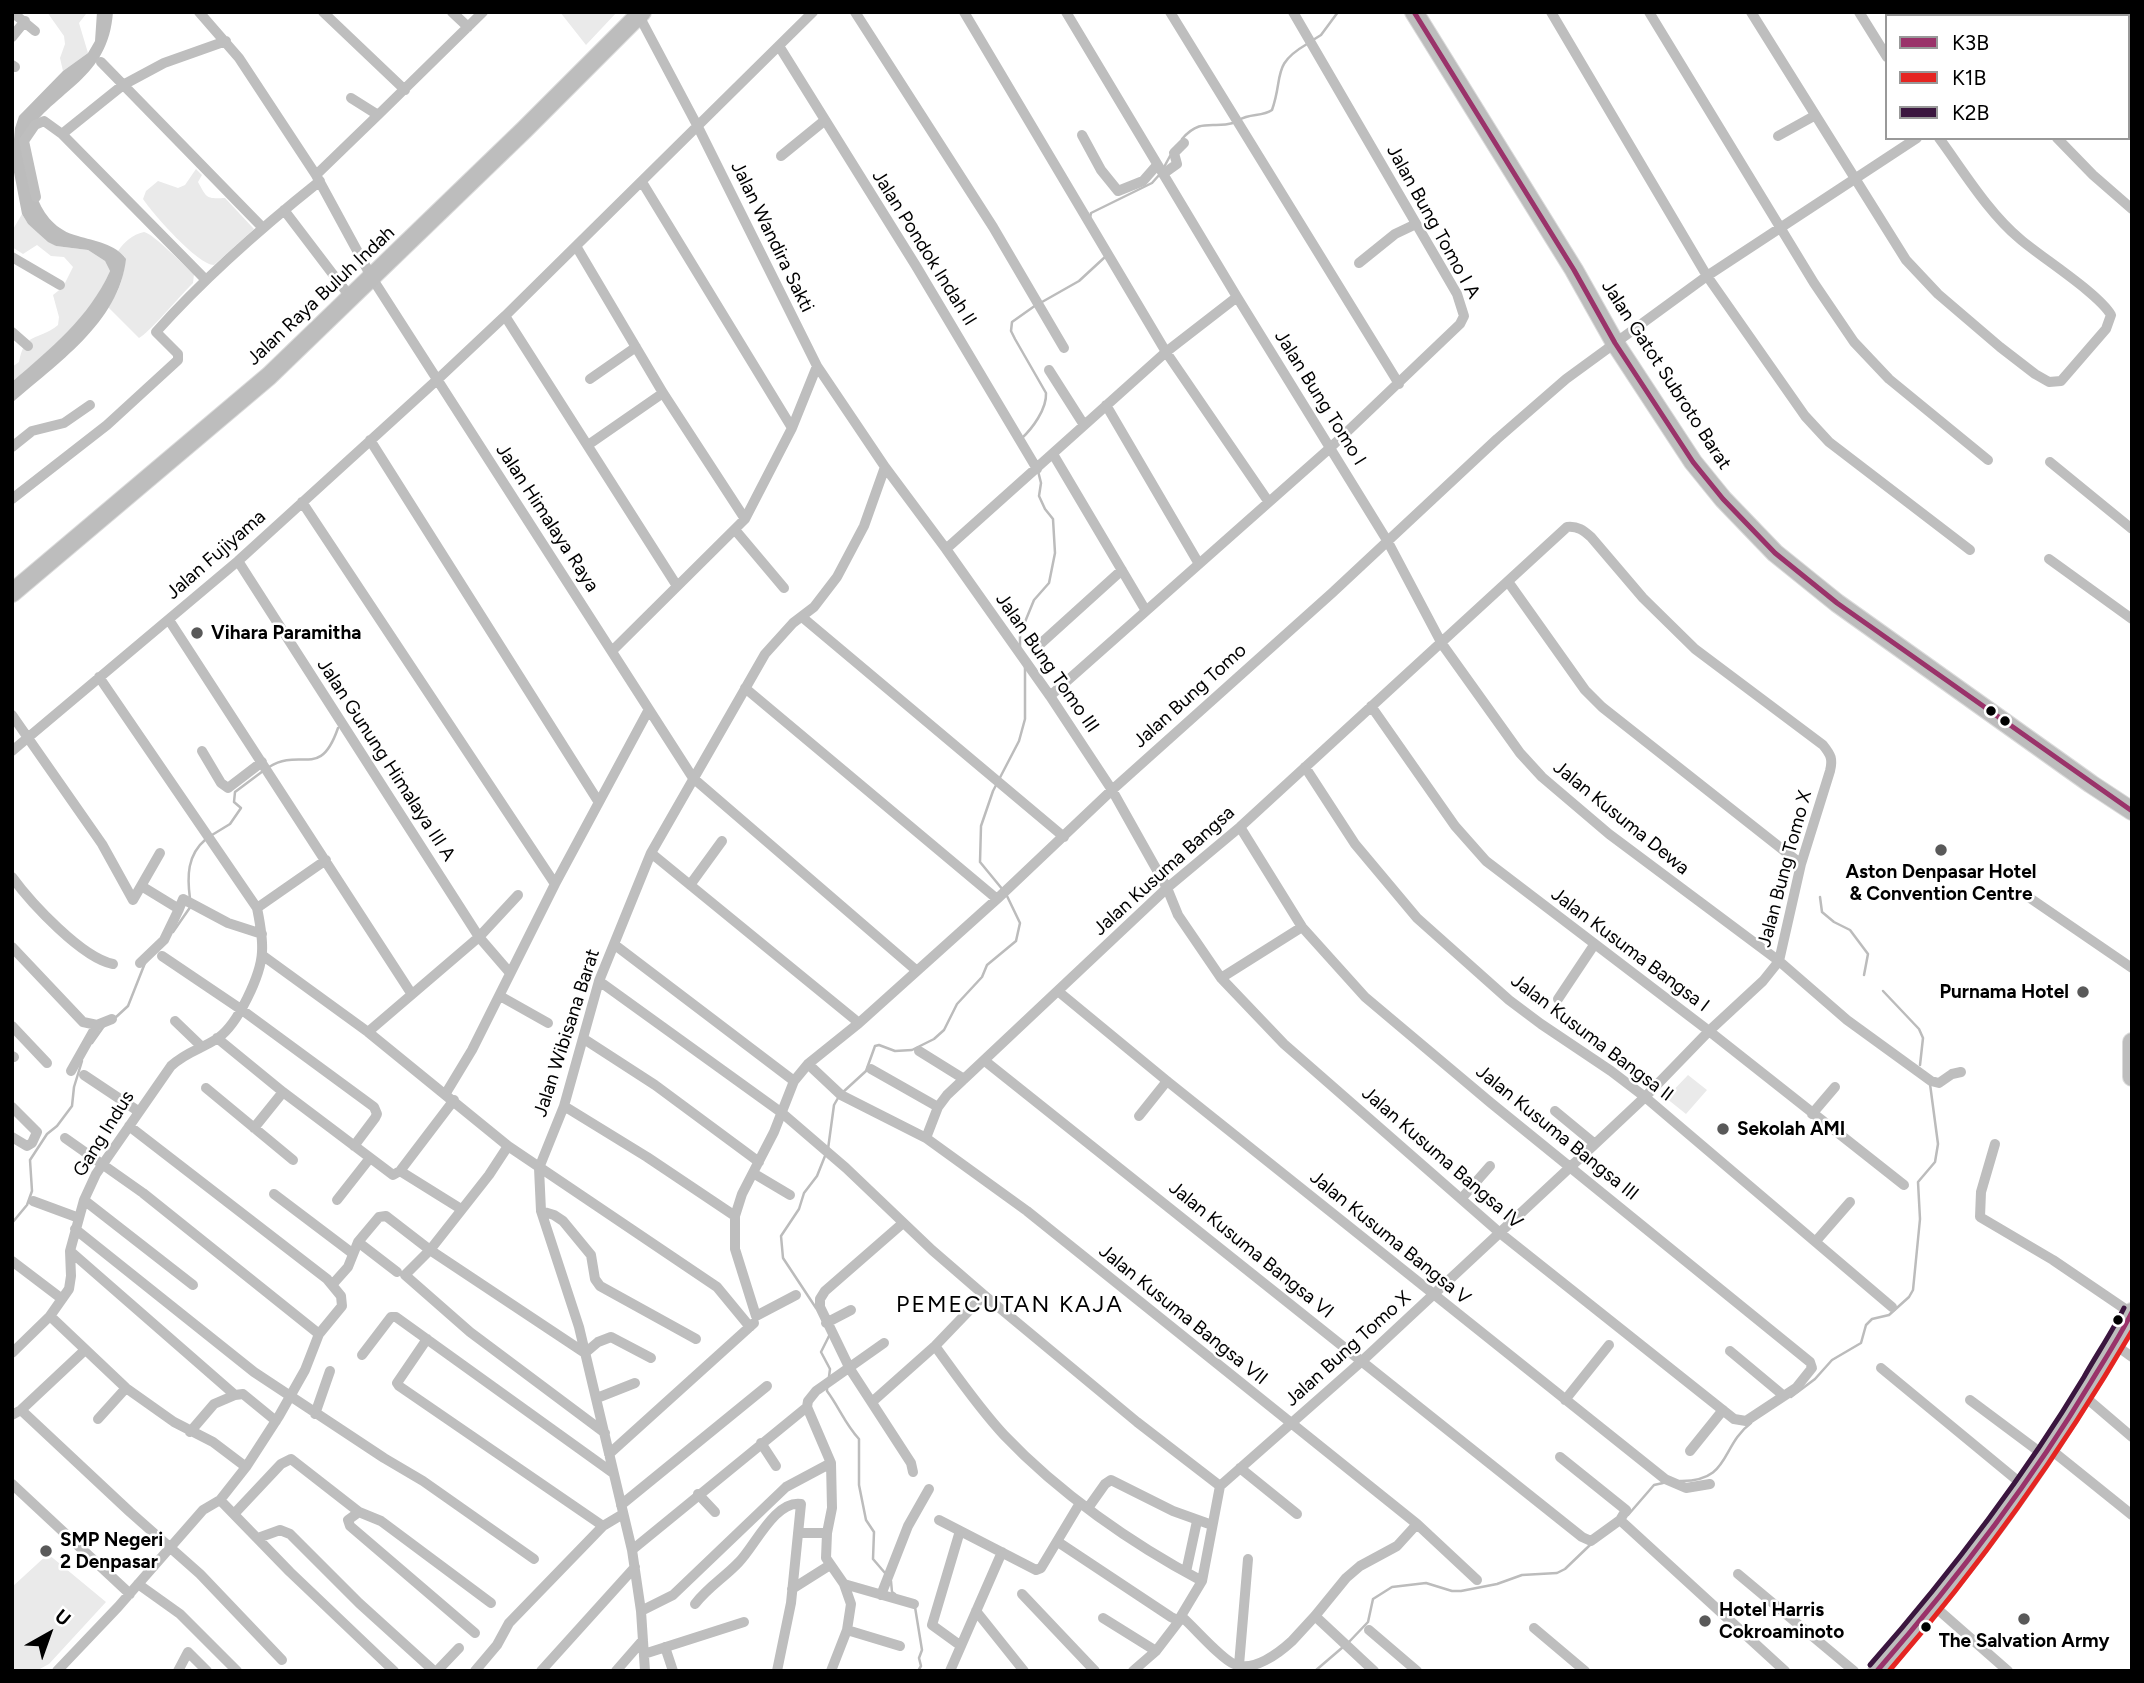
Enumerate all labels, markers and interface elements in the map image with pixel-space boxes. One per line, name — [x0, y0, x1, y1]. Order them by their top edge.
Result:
legend — [1885, 14, 2130, 140]
text: K3B — [1952, 30, 1989, 55]
text: K1B — [1952, 65, 1986, 90]
text: K2B — [1952, 100, 1989, 125]
street label: Jalan Bung Tomo I A — [1381, 141, 1485, 303]
street label: Jalan Wandira Sakti — [726, 158, 818, 316]
street label: Jalan Pondok Indah II — [867, 166, 981, 330]
street label: Jalan Raya Buluh Indah — [242, 222, 400, 370]
street label: Jalan Gatot Subroto Barat — [1596, 276, 1736, 474]
street label: Jalan Bung Tomo I — [1269, 326, 1371, 470]
street label: Jalan Himalaya Raya — [491, 440, 603, 596]
street label: Jalan Fujiyama — [162, 506, 270, 604]
street label: Jalan Bung Tomo III — [990, 589, 1104, 737]
place label: Vihara Paramitha — [211, 622, 361, 644]
marker: Vihara Paramitha — [189, 625, 205, 641]
street label: Jalan Bung Tomo — [1129, 639, 1251, 753]
street label: Jalan Gunung Himalaya III A — [312, 655, 460, 865]
unlabelled marker — [1984, 704, 1998, 718]
unlabelled marker — [1998, 714, 2012, 728]
street label: Jalan Kusuma Dewa — [1548, 756, 1694, 880]
street label: Jalan Bung Tomo X — [1753, 788, 1817, 950]
street label: Jalan Kusuma Bangsa — [1089, 802, 1239, 940]
marker: Aston Denpasar Hotel & Convention Centre — [1933, 842, 1949, 858]
place label: Aston Denpasar Hotel & Convention Centre — [1845, 861, 2037, 905]
street label: Jalan Kusuma Bangsa I — [1546, 883, 1714, 1017]
street label: Jalan Wibisana Barat — [529, 946, 605, 1120]
street label: Jalan Kusuma Bangsa II — [1506, 969, 1678, 1107]
place label: Purnama Hotel — [1939, 981, 2069, 1003]
marker: Purnama Hotel — [2075, 984, 2091, 1000]
street label: Jalan Kusuma Bangsa III — [1471, 1060, 1643, 1206]
street label: Jalan Kusuma Bangsa IV — [1357, 1082, 1527, 1234]
street label: Gang Indus — [69, 1087, 139, 1181]
place label: Sekolah AMI — [1737, 1118, 1845, 1140]
marker: Sekolah AMI — [1715, 1121, 1731, 1137]
street label: Jalan Kusuma Bangsa V — [1305, 1166, 1475, 1310]
street label: Jalan Kusuma Bangsa VI — [1164, 1177, 1338, 1323]
street label: Jalan Kusuma Bangsa VII — [1094, 1240, 1272, 1390]
street label: Jalan Bung Tomo X — [1280, 1287, 1416, 1411]
district label: PEMECUTAN KAJA — [898, 1291, 1122, 1319]
unlabelled marker — [2111, 1313, 2125, 1327]
place label: SMP Negeri 2 Denpasar — [60, 1529, 163, 1573]
marker: SMP Negeri 2 Denpasar — [38, 1543, 54, 1559]
north arrow — [14, 1599, 84, 1669]
place label: Hotel Harris Cokroaminoto — [1719, 1599, 1844, 1643]
text: U — [50, 1604, 75, 1631]
marker: The Salvation Army — [2016, 1611, 2032, 1627]
marker: Hotel Harris Cokroaminoto — [1697, 1613, 1713, 1629]
unlabelled marker — [1919, 1620, 1933, 1634]
place label: The Salvation Army — [1939, 1630, 2109, 1652]

